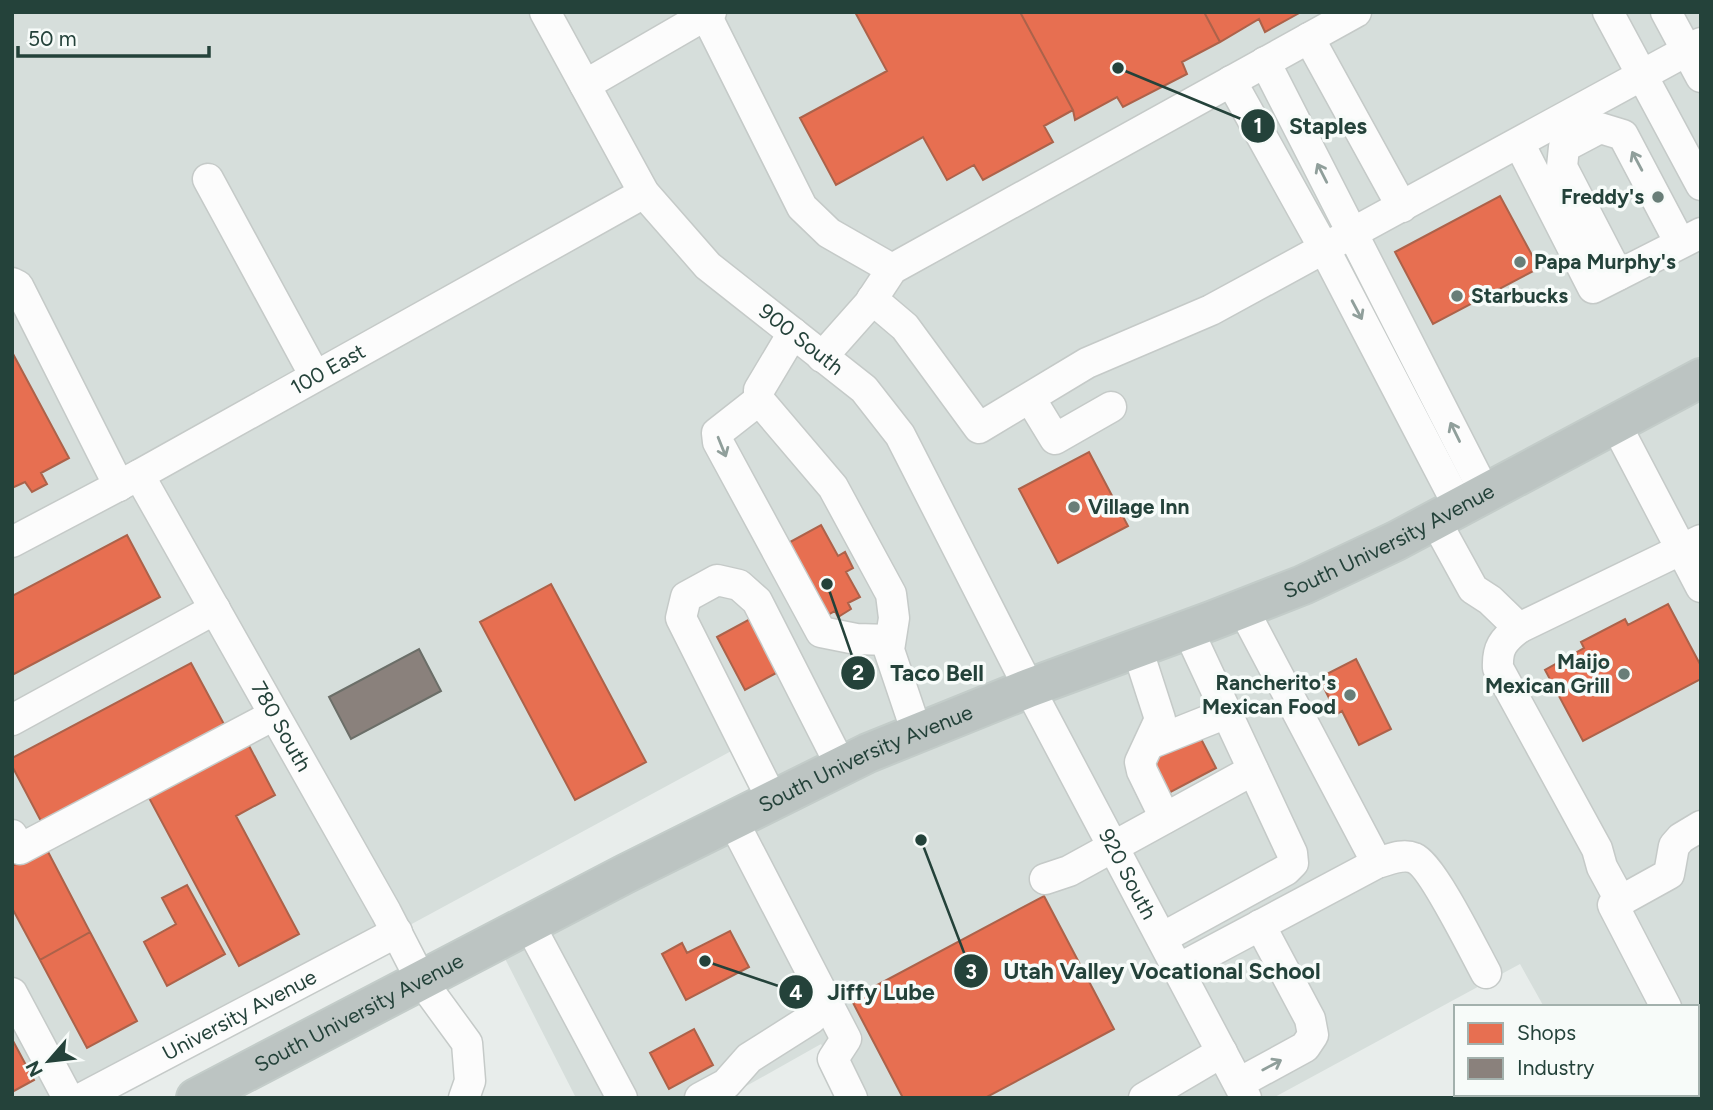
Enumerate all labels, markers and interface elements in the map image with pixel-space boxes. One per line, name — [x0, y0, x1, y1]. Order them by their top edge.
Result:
scale bar — [18, 14, 208, 58]
text: 50 m — [28, 26, 77, 51]
callout: Staples — [1240, 104, 1382, 148]
text: Staples — [1289, 112, 1367, 140]
text: 1 — [1254, 113, 1262, 138]
one-way arrow — [1630, 151, 1643, 172]
one-way arrow — [1314, 163, 1328, 184]
place label: Freddy's — [1561, 184, 1644, 209]
marker: Freddy's — [1650, 189, 1666, 205]
place label: Papa Murphy's — [1534, 249, 1676, 274]
marker: Papa Murphy's — [1512, 254, 1528, 270]
place label: Starbucks — [1471, 283, 1568, 308]
marker: Starbucks — [1449, 288, 1465, 304]
street label: 900 South — [754, 298, 849, 380]
one-way arrow — [1350, 299, 1364, 320]
street label: 100 East — [286, 338, 370, 400]
one-way arrow — [1447, 422, 1461, 443]
one-way arrow — [717, 436, 730, 457]
street label: South University Avenue — [1280, 478, 1498, 603]
place label: Village Inn — [1088, 494, 1189, 519]
marker: Village Inn — [1066, 499, 1082, 515]
place label: Maijo Mexican Grill — [1485, 649, 1610, 698]
callout: Taco Bell — [841, 651, 998, 695]
text: Taco Bell — [890, 659, 984, 687]
text: 2 — [852, 660, 864, 685]
marker: Maijo Mexican Grill — [1616, 666, 1632, 682]
place label: Rancherito's Mexican Food — [1202, 670, 1336, 719]
street label: 780 South — [246, 677, 317, 776]
marker: Rancherito's Mexican Food — [1342, 687, 1358, 703]
street label: South University Avenue — [754, 699, 976, 817]
street label: 920 South — [1094, 824, 1162, 923]
street label: South University Avenue — [250, 948, 468, 1077]
callout: Utah Valley Vocational School — [954, 949, 1334, 993]
text: Utah Valley Vocational School — [1003, 957, 1321, 985]
text: 3 — [965, 959, 977, 984]
street label: University Avenue — [158, 964, 321, 1065]
callout: Jiffy Lube — [778, 970, 949, 1014]
text: Jiffy Lube — [827, 978, 935, 1006]
text: 4 — [789, 980, 803, 1005]
legend — [1454, 1005, 1699, 1096]
text: Shops — [1517, 1020, 1576, 1045]
north arrow — [14, 1026, 84, 1096]
text: Industry — [1517, 1055, 1594, 1080]
text: N — [21, 1057, 48, 1081]
one-way arrow — [1261, 1058, 1282, 1071]

